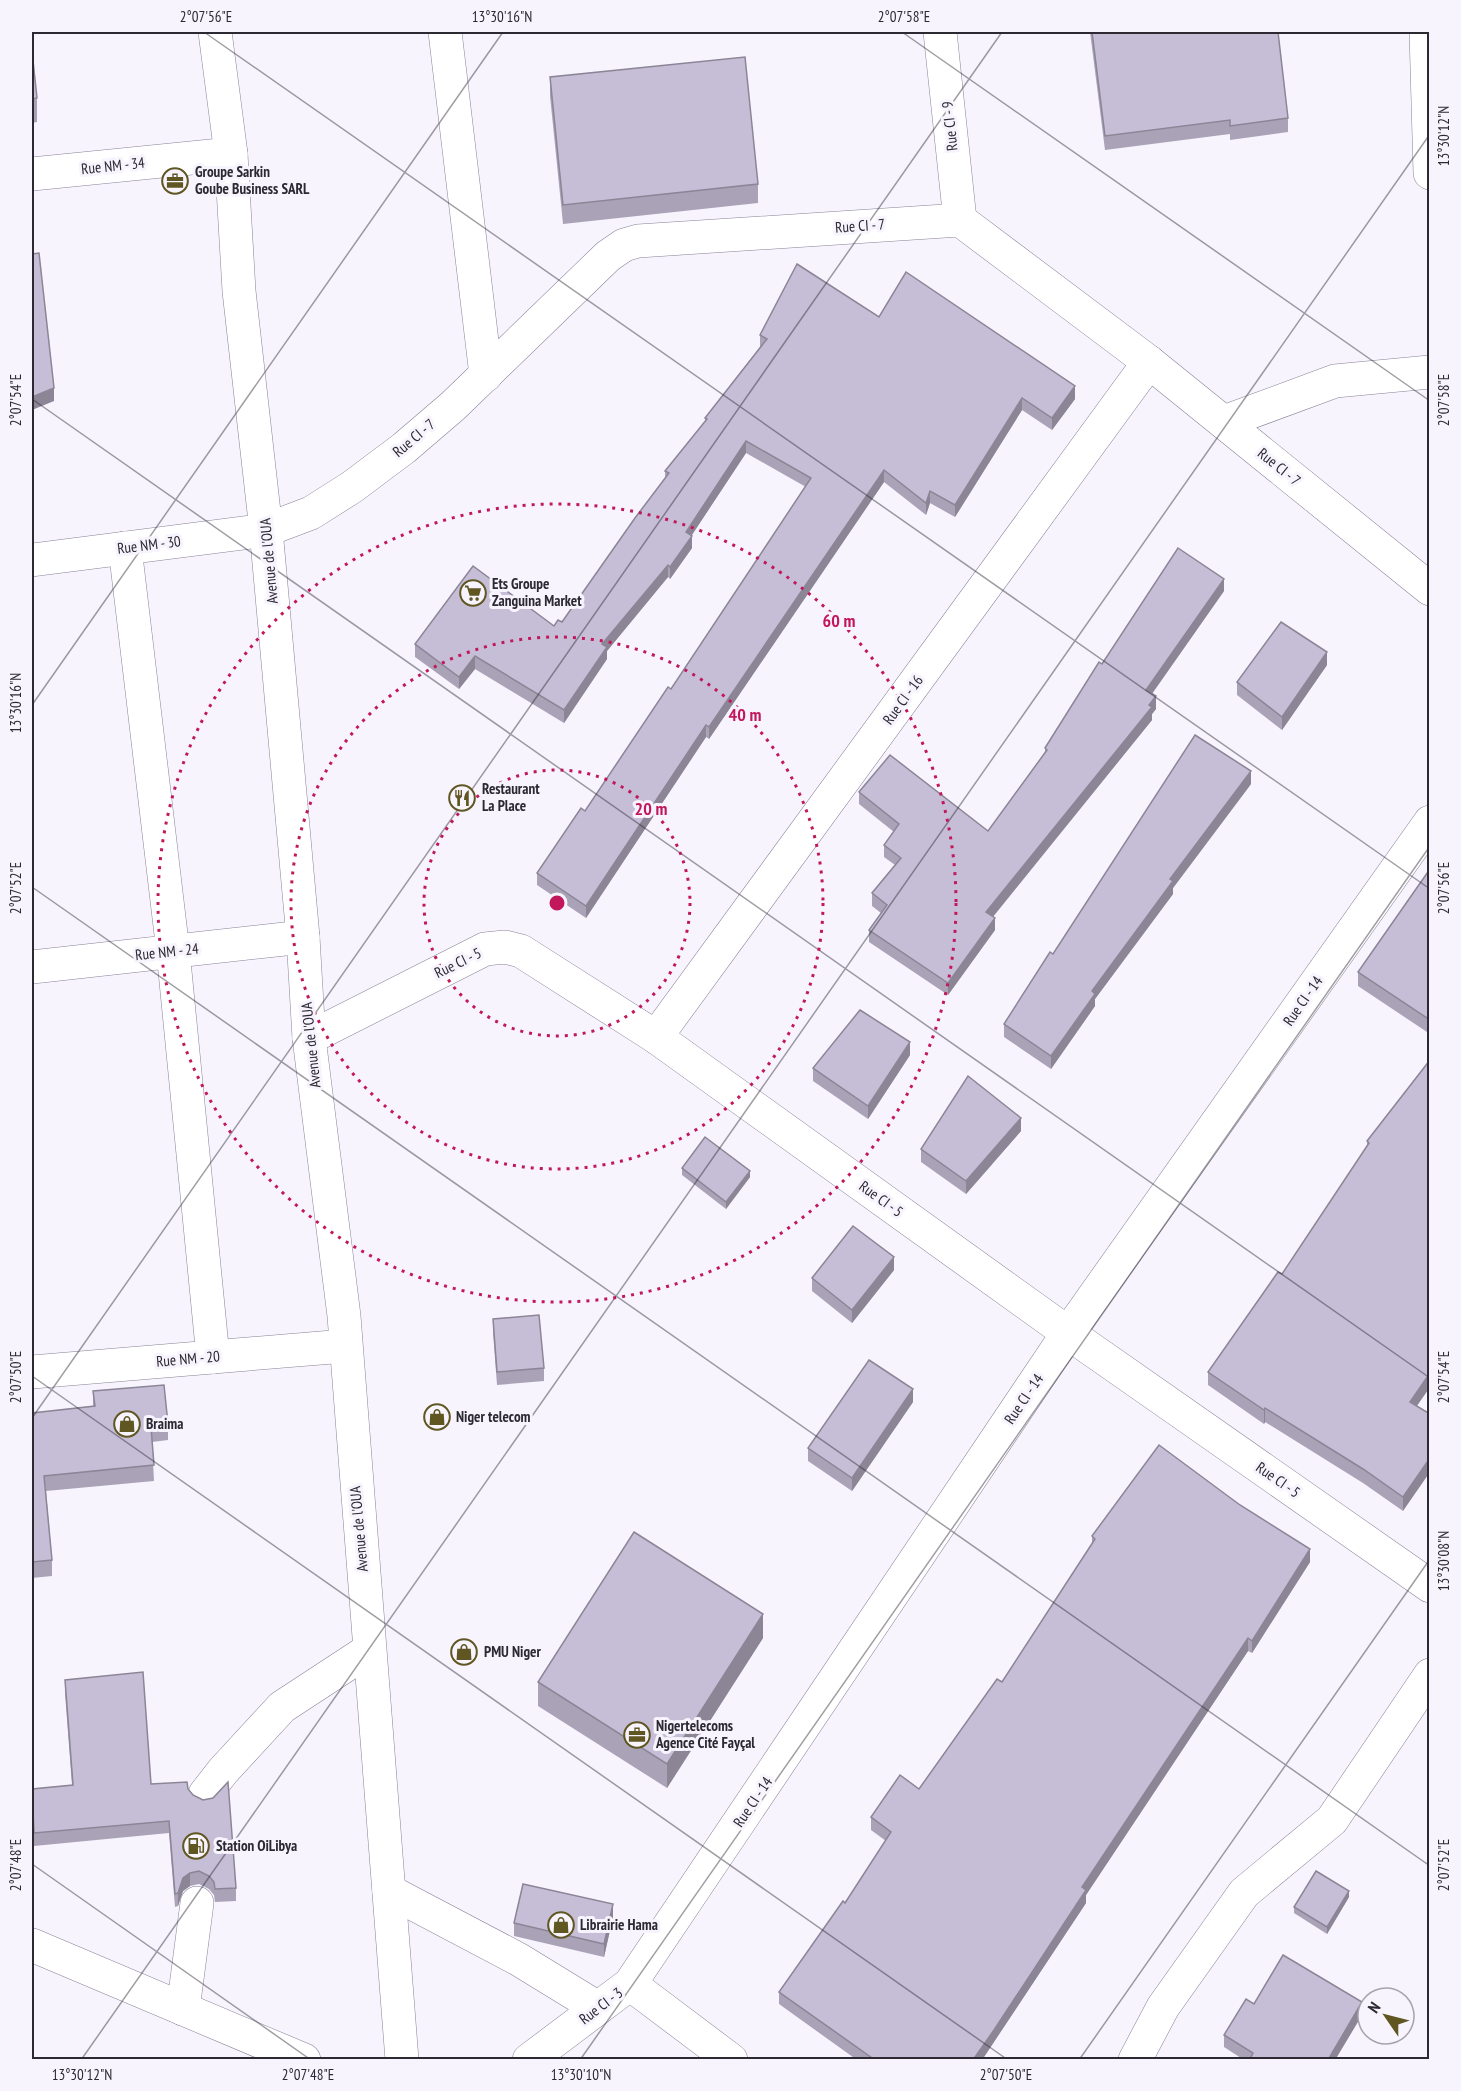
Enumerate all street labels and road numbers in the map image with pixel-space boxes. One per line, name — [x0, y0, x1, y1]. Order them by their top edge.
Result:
street label: Rue CI - 9 — [937, 100, 962, 152]
street label: Rue NM - 34 — [80, 153, 146, 178]
street label: Rue CI - 7 — [834, 214, 885, 237]
street label: Rue CI - 7 — [388, 414, 439, 461]
street label: Rue CI - 7 — [1254, 444, 1305, 490]
street label: Avenue de l'OUA — [255, 517, 282, 605]
street label: Rue NM - 30 — [116, 531, 182, 558]
street label: Rue CI - 16 — [878, 671, 927, 728]
street label: Rue NM - 24 — [134, 939, 200, 964]
street label: Rue CI - 5 — [431, 943, 484, 982]
street label: Rue CI - 14 — [1279, 972, 1327, 1029]
street label: Avenue de l'OUA — [296, 1000, 324, 1089]
street label: Rue CI - 5 — [856, 1176, 907, 1221]
street label: Rue NM - 20 — [155, 1346, 221, 1371]
street label: Rue CI - 14 — [1000, 1370, 1047, 1427]
street label: Rue CI - 5 — [1252, 1458, 1304, 1502]
street label: Avenue de l'OUA — [345, 1485, 372, 1573]
street label: Rue CI - 14 — [729, 1773, 776, 1830]
street label: Rue CI - 3 — [575, 1983, 626, 2028]

